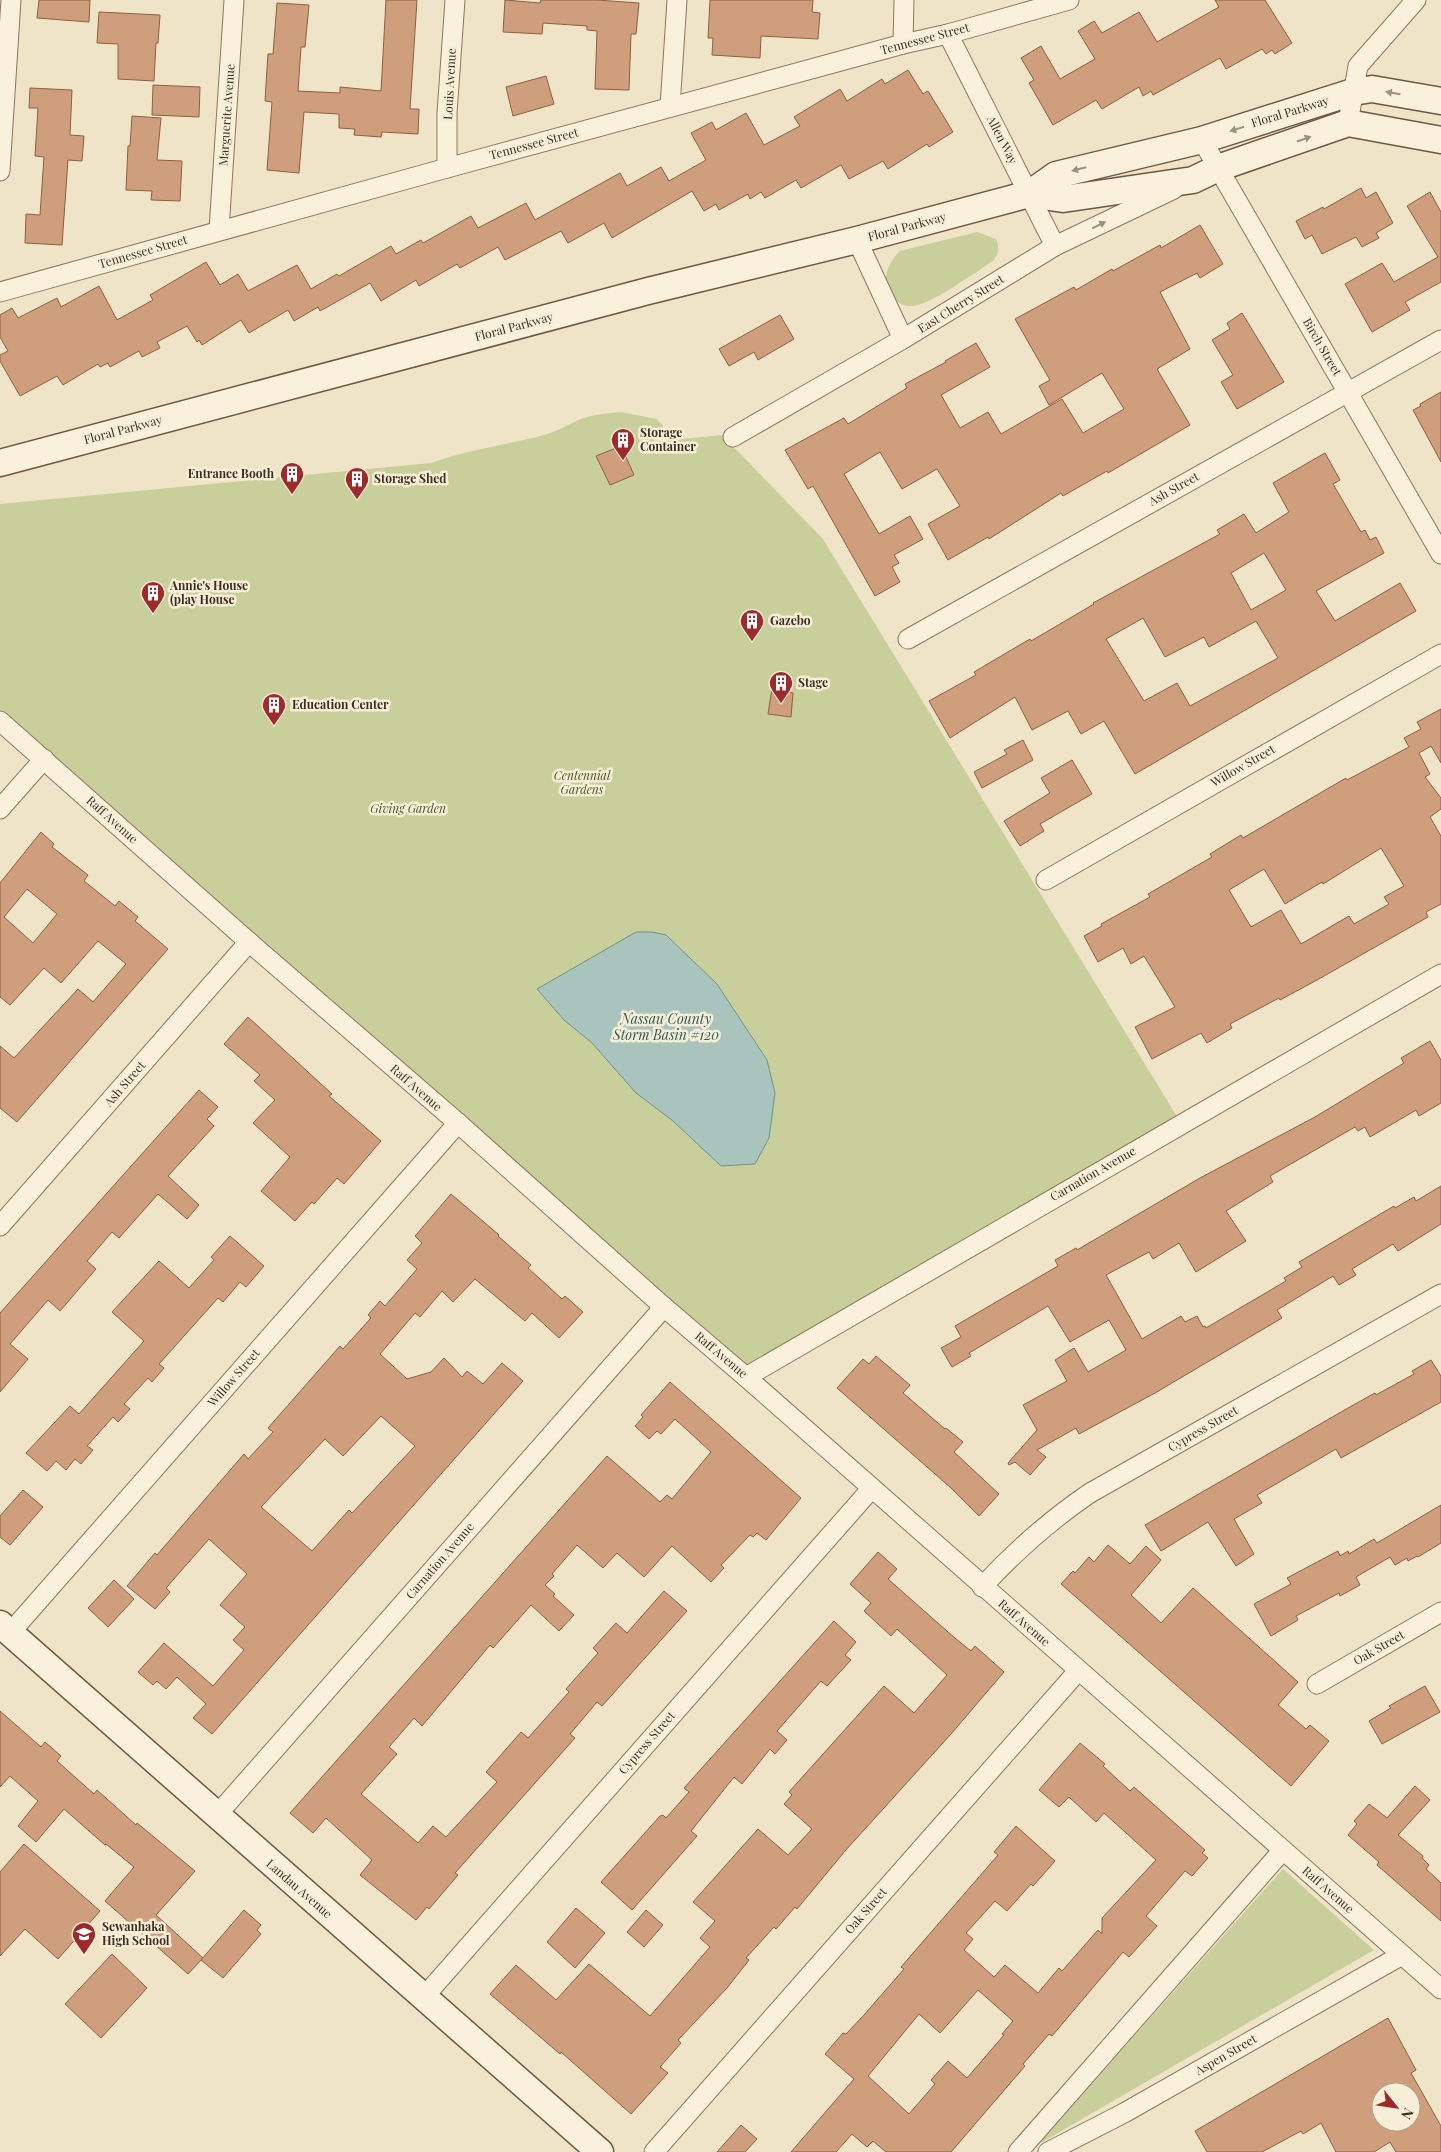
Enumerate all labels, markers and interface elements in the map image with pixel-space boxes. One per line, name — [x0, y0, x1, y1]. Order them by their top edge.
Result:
street label: Tennessee Street — [878, 18, 972, 58]
street label: Louis Avenue — [439, 48, 459, 120]
street label: Marguerite Avenue — [214, 63, 238, 167]
one-way arrow — [1385, 88, 1401, 96]
street label: Floral Parkway — [1249, 92, 1330, 130]
street label: Allen Way — [983, 112, 1022, 167]
street label: Tennessee Street — [487, 123, 581, 163]
one-way arrow — [1229, 125, 1244, 133]
one-way arrow — [1297, 134, 1312, 142]
one-way arrow — [1072, 165, 1087, 173]
street label: Floral Parkway — [866, 208, 948, 244]
one-way arrow — [1092, 220, 1106, 228]
street label: Tennessee Street — [97, 231, 190, 271]
street label: East Cherry Street — [914, 270, 1007, 336]
street label: Floral Parkway — [473, 308, 555, 344]
street label: Birch Street — [1300, 315, 1346, 379]
street label: Floral Parkway — [82, 411, 164, 447]
place label: Storage Container — [640, 424, 696, 454]
building icon: Storage Container — [610, 427, 636, 461]
building icon: Entrance Booth — [279, 461, 305, 495]
place label: Entrance Booth — [188, 465, 275, 481]
building icon: Storage Shed — [344, 466, 370, 500]
street label: Ash Street — [1145, 467, 1202, 509]
place label: Storage Shed — [374, 470, 447, 486]
place label: Annie's House (play House — [169, 577, 248, 607]
building icon: Annie's House (play House — [140, 580, 166, 614]
building icon: Gazebo — [739, 608, 765, 642]
place label: Gazebo — [770, 612, 811, 628]
building icon: Stage — [768, 670, 794, 704]
place label: Stage — [798, 674, 828, 690]
building icon: Education Center — [261, 692, 287, 726]
place label: Education Center — [292, 696, 389, 712]
street label: Willow Street — [1207, 740, 1278, 790]
park label: Centennial Gardens — [554, 767, 611, 797]
street label: Raff Avenue — [84, 792, 142, 847]
park label: Giving Garden — [370, 800, 446, 816]
water label: Nassau County Storm Basin #120 — [612, 1009, 719, 1044]
street label: Ash Street — [99, 1057, 149, 1110]
street label: Raff Avenue — [387, 1060, 446, 1114]
street label: Carnation Avenue — [1047, 1142, 1138, 1204]
street label: Raff Avenue — [692, 1328, 751, 1381]
street label: Willow Street — [203, 1345, 263, 1410]
street label: Cypress Street — [1165, 1401, 1241, 1455]
street label: Carnation Avenue — [402, 1519, 477, 1602]
street label: Raff Avenue — [995, 1595, 1054, 1649]
street label: Oak Street — [1350, 1626, 1408, 1668]
street label: Cypress Street — [614, 1707, 678, 1777]
street label: Landau Avenue — [263, 1855, 336, 1921]
street label: Raff Avenue — [1299, 1862, 1358, 1916]
street label: Oak Street — [841, 1883, 890, 1937]
place label: Sewanhaka High School — [102, 1918, 170, 1948]
school or university icon: Sewanhaka High School — [71, 1921, 97, 1955]
street label: Aspen Street — [1191, 2030, 1260, 2079]
north arrow — [1371, 2082, 1421, 2132]
text: N — [1397, 2105, 1418, 2123]

